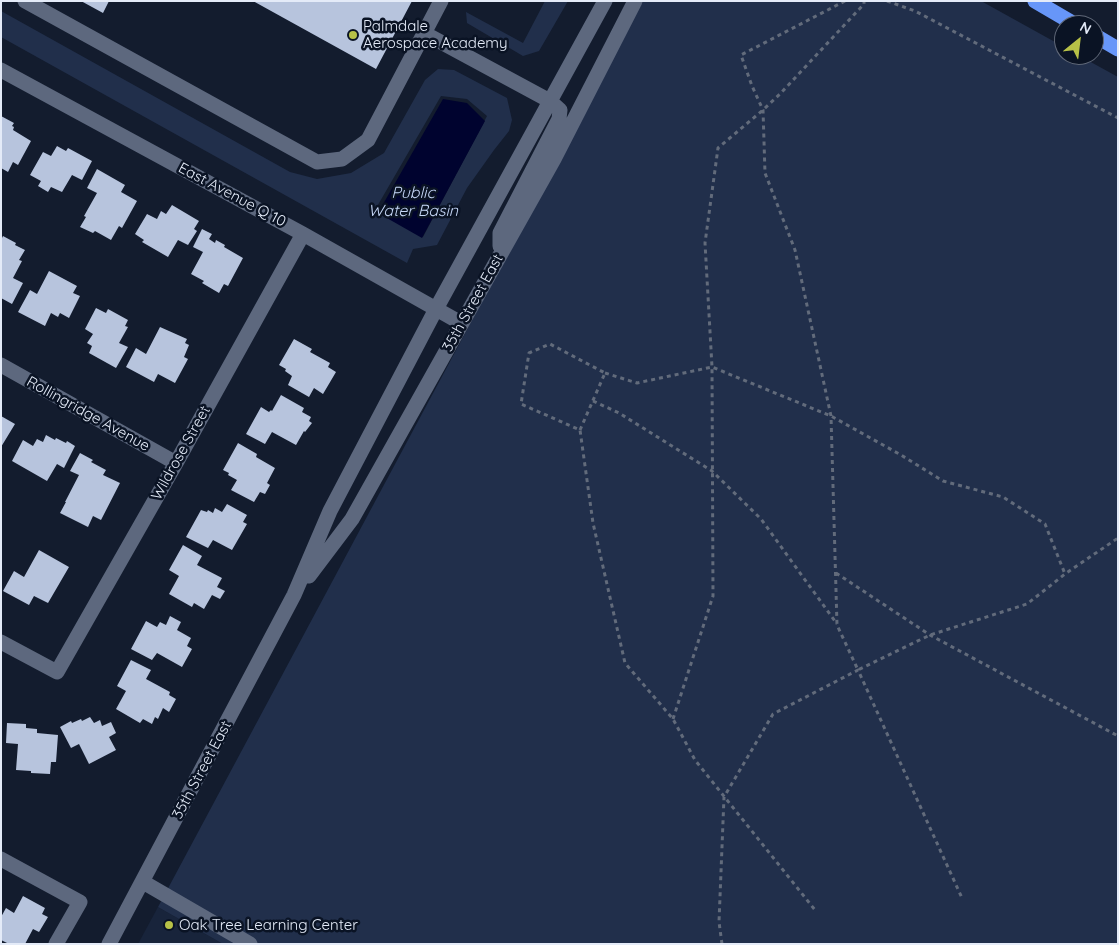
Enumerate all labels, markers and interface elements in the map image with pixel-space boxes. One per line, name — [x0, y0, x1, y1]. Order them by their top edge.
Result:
north arrow — [1054, 15, 1104, 65]
place label: Palmdale Aerospace Academy — [363, 17, 507, 52]
text: N — [1077, 17, 1095, 38]
marker: Palmdale Aerospace Academy — [347, 29, 359, 41]
street label: East Avenue Q 10 — [175, 159, 289, 231]
water label: Public Water Basin — [368, 183, 458, 221]
street label: 35th Street East — [439, 251, 507, 355]
street label: Rollingridge Avenue — [23, 373, 153, 455]
street label: Wildrose Street — [148, 403, 214, 503]
street label: 35th Street East — [169, 718, 235, 822]
place label: Oak Tree Learning Center — [179, 916, 358, 934]
marker: Oak Tree Learning Center — [163, 919, 175, 931]

